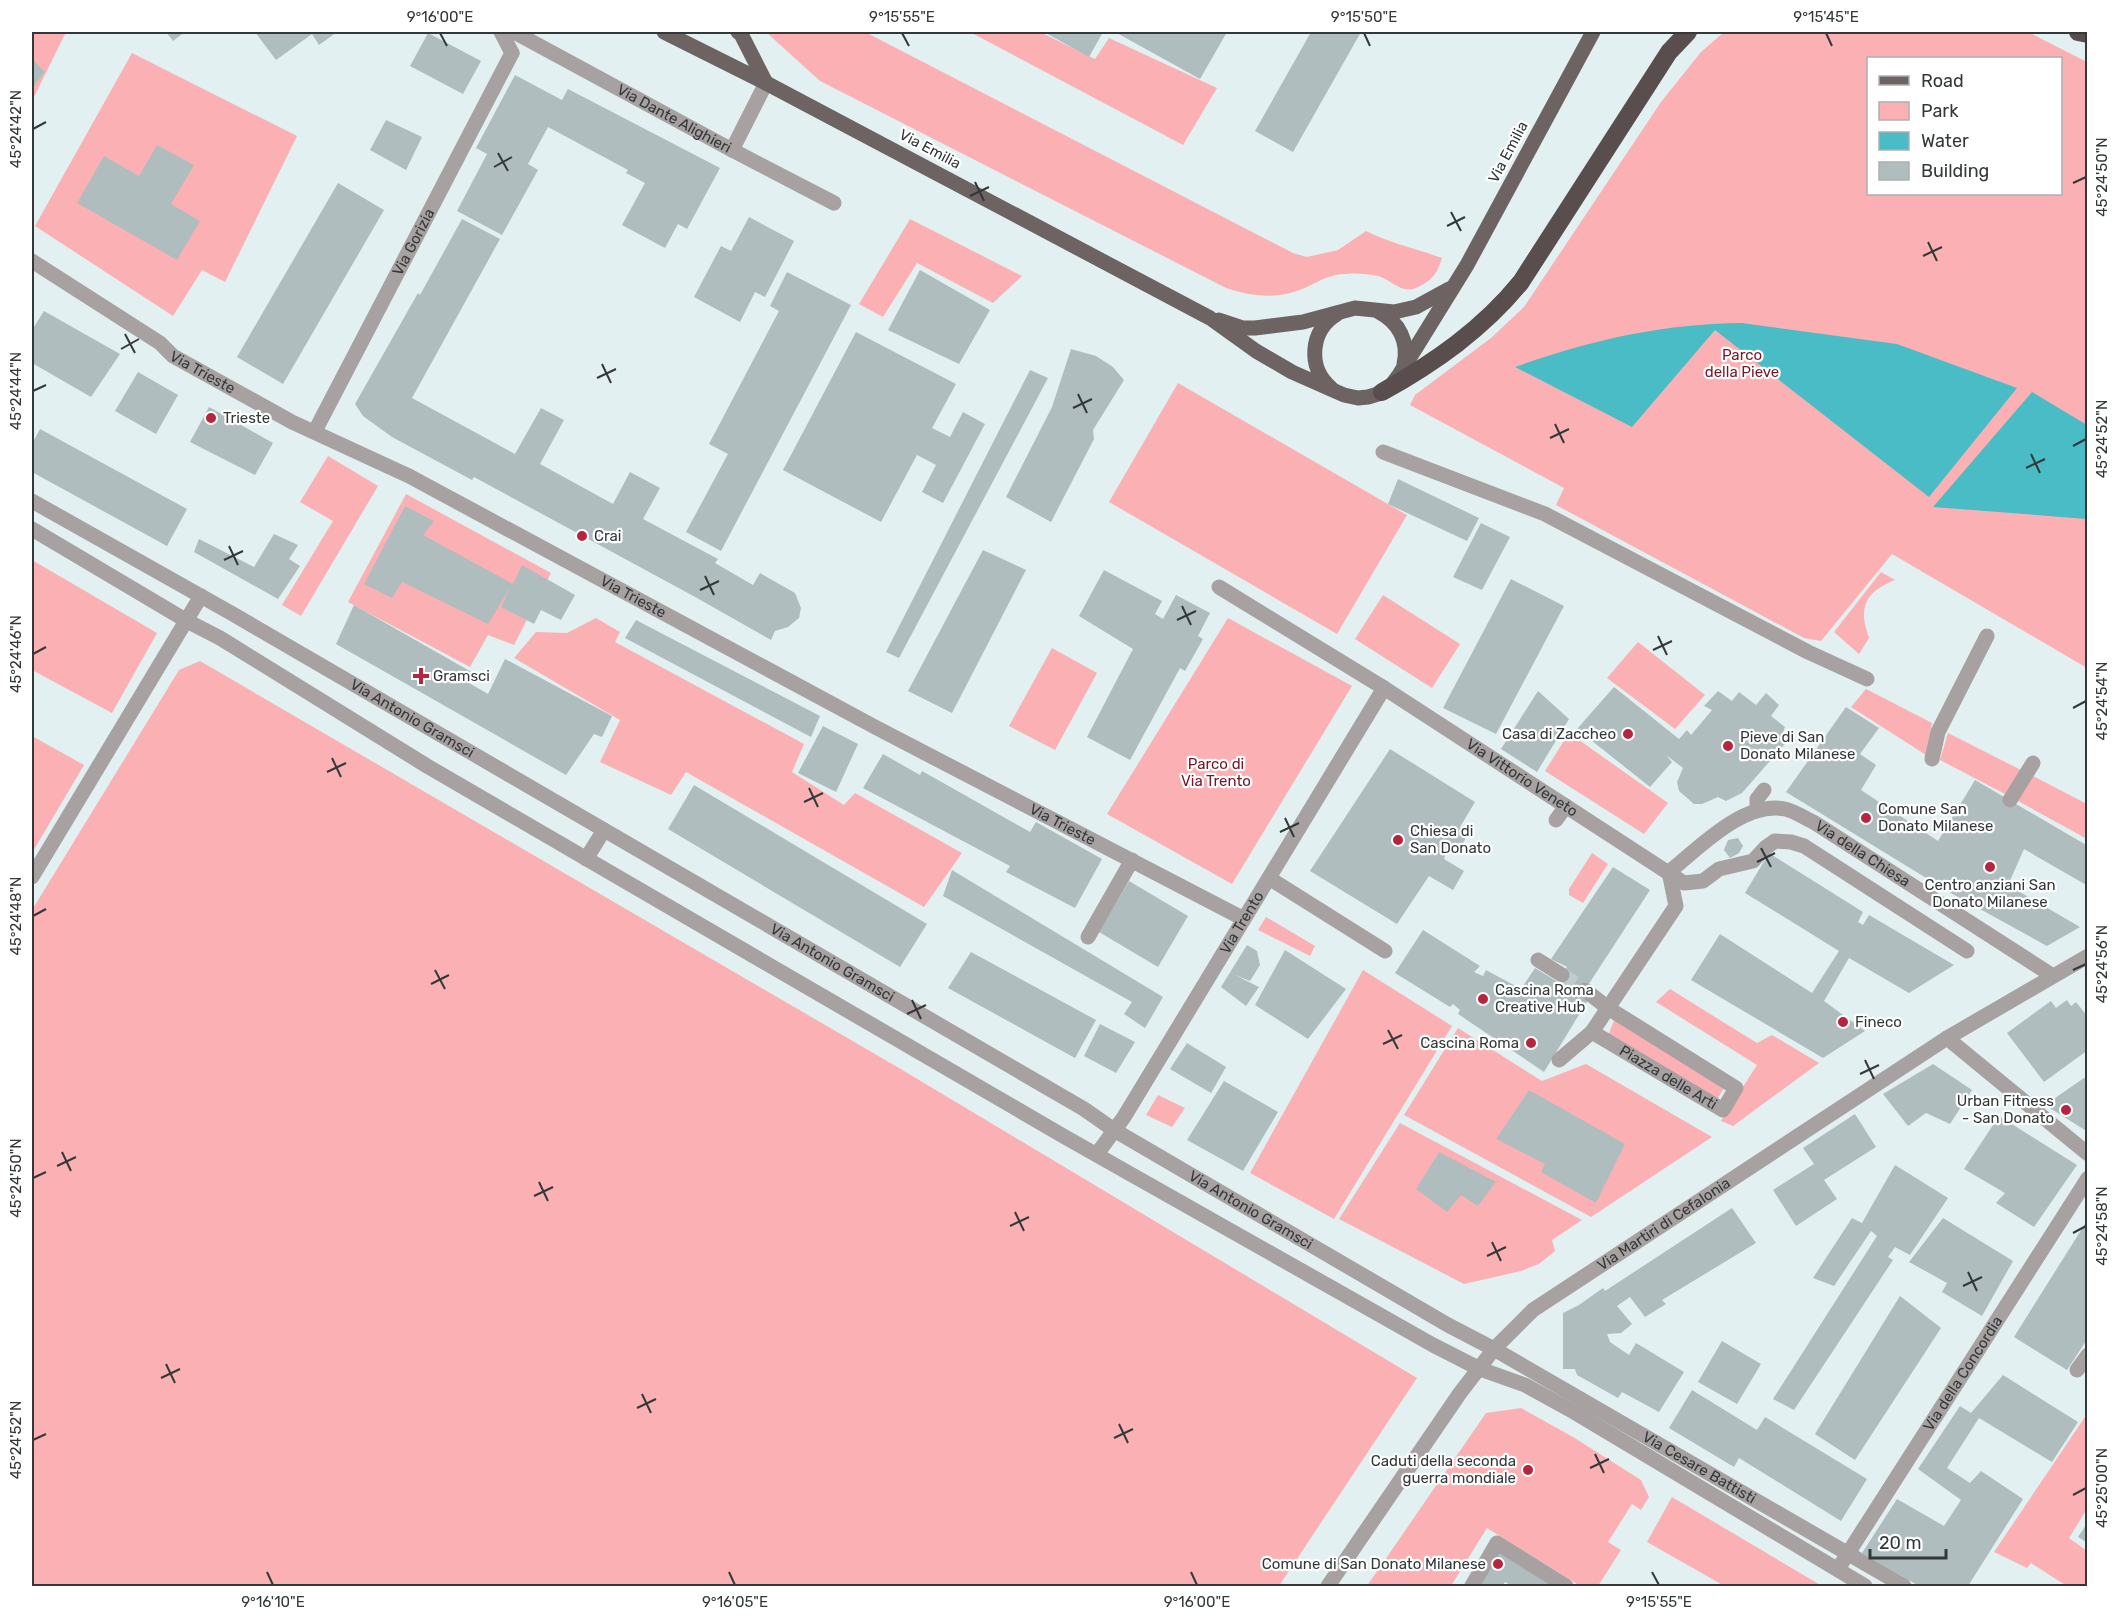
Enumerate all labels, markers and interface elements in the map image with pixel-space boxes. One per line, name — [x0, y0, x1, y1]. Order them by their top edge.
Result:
text: 9°16'00"E — [407, 8, 473, 26]
text: 9°15'55"E — [869, 8, 935, 26]
text: 9°15'50"E — [1331, 8, 1397, 26]
text: 9°15'45"E — [1793, 8, 1859, 26]
legend — [1867, 57, 2062, 195]
text: Road — [1921, 70, 1964, 92]
street label: Via Dante Alighieri — [614, 80, 734, 157]
text: 45°24'42"N — [7, 90, 25, 168]
text: Park — [1921, 100, 1959, 122]
street label: Via Emilia — [1484, 118, 1532, 186]
street label: Via Emilia — [896, 125, 964, 173]
text: Water — [1921, 130, 1969, 152]
text: 45°24'50"N — [2093, 137, 2111, 217]
text: Building — [1921, 160, 1989, 182]
street label: Via Gorizia — [389, 206, 438, 279]
park label: Parco della Pieve — [1705, 346, 1779, 381]
street label: Via Trieste — [166, 347, 238, 398]
text: 45°24'44"N — [7, 352, 25, 430]
text: 45°24'52"N — [2093, 400, 2111, 478]
place label: Trieste — [223, 409, 270, 427]
marker: Trieste — [204, 411, 218, 425]
place label: Crai — [594, 527, 621, 545]
marker: Crai — [575, 529, 589, 543]
street label: Via Trieste — [597, 572, 669, 622]
text: 45°24'46"N — [7, 615, 25, 693]
text: 45°24'54"N — [2093, 662, 2111, 740]
place label: Gramsci — [433, 667, 490, 685]
marker: Gramsci — [414, 669, 428, 683]
street label: Via Antonio Gramsci — [347, 675, 478, 761]
place label: Casa di Zaccheo — [1502, 725, 1616, 743]
marker: Casa di Zaccheo — [1621, 727, 1635, 741]
place label: Pieve di San Donato Milanese — [1740, 728, 1855, 763]
street label: Via Vittorio Veneto — [1463, 735, 1581, 820]
marker: Pieve di San Donato Milanese — [1721, 739, 1735, 753]
park label: Parco di Via Trento — [1181, 755, 1251, 790]
street label: Via Trieste — [1026, 800, 1099, 849]
place label: Comune San Donato Milanese — [1878, 800, 1993, 835]
marker: Comune San Donato Milanese — [1859, 811, 1873, 825]
street label: Via della Chiesa — [1812, 817, 1913, 891]
place label: Chiesa di San Donato — [1410, 822, 1491, 857]
marker: Chiesa di San Donato — [1391, 833, 1405, 847]
marker: Centro anziani San Donato Milanese — [1983, 860, 1997, 874]
text: 45°24'48"N — [7, 876, 25, 956]
place label: Centro anziani San Donato Milanese — [1924, 876, 2056, 911]
street label: Via Trento — [1216, 888, 1268, 957]
street label: Via Antonio Gramsci — [767, 920, 898, 1006]
text: 45°24'56"N — [2093, 925, 2111, 1003]
place label: Cascina Roma Creative Hub — [1495, 981, 1594, 1016]
marker: Cascina Roma Creative Hub — [1476, 992, 1490, 1006]
place label: Fineco — [1855, 1013, 1902, 1031]
marker: Fineco — [1836, 1015, 1850, 1029]
place label: Cascina Roma — [1420, 1034, 1519, 1052]
marker: Cascina Roma — [1524, 1036, 1538, 1050]
street label: Piazza delle Arti — [1616, 1041, 1720, 1113]
place label: Urban Fitness - San Donato — [1957, 1092, 2054, 1127]
marker: Urban Fitness - San Donato — [2059, 1103, 2073, 1117]
text: 45°24'50"N — [7, 1138, 25, 1218]
street label: Via Antonio Gramsci — [1185, 1167, 1316, 1253]
street label: Via Martiri di Cefalonia — [1594, 1174, 1734, 1274]
text: 45°24'58"N — [2093, 1186, 2111, 1266]
street label: Via della Concordia — [1920, 1313, 2006, 1434]
text: 45°24'52"N — [7, 1401, 25, 1479]
street label: Via Cesare Battisti — [1639, 1428, 1759, 1507]
text: 45°25'00"N — [2093, 1448, 2111, 1528]
place label: Caduti della seconda guerra mondiale — [1371, 1452, 1516, 1487]
marker: Caduti della seconda guerra mondiale — [1521, 1463, 1535, 1477]
scale bar — [1870, 1522, 1946, 1560]
text: 20 m — [1879, 1532, 1921, 1554]
place label: Comune di San Donato Milanese — [1262, 1555, 1486, 1573]
marker: Comune di San Donato Milanese — [1491, 1557, 1505, 1571]
text: 9°16'10"E — [241, 1593, 305, 1611]
text: 9°16'05"E — [702, 1593, 768, 1611]
text: 9°16'00"E — [1164, 1593, 1230, 1611]
text: 9°15'55"E — [1626, 1593, 1692, 1611]

